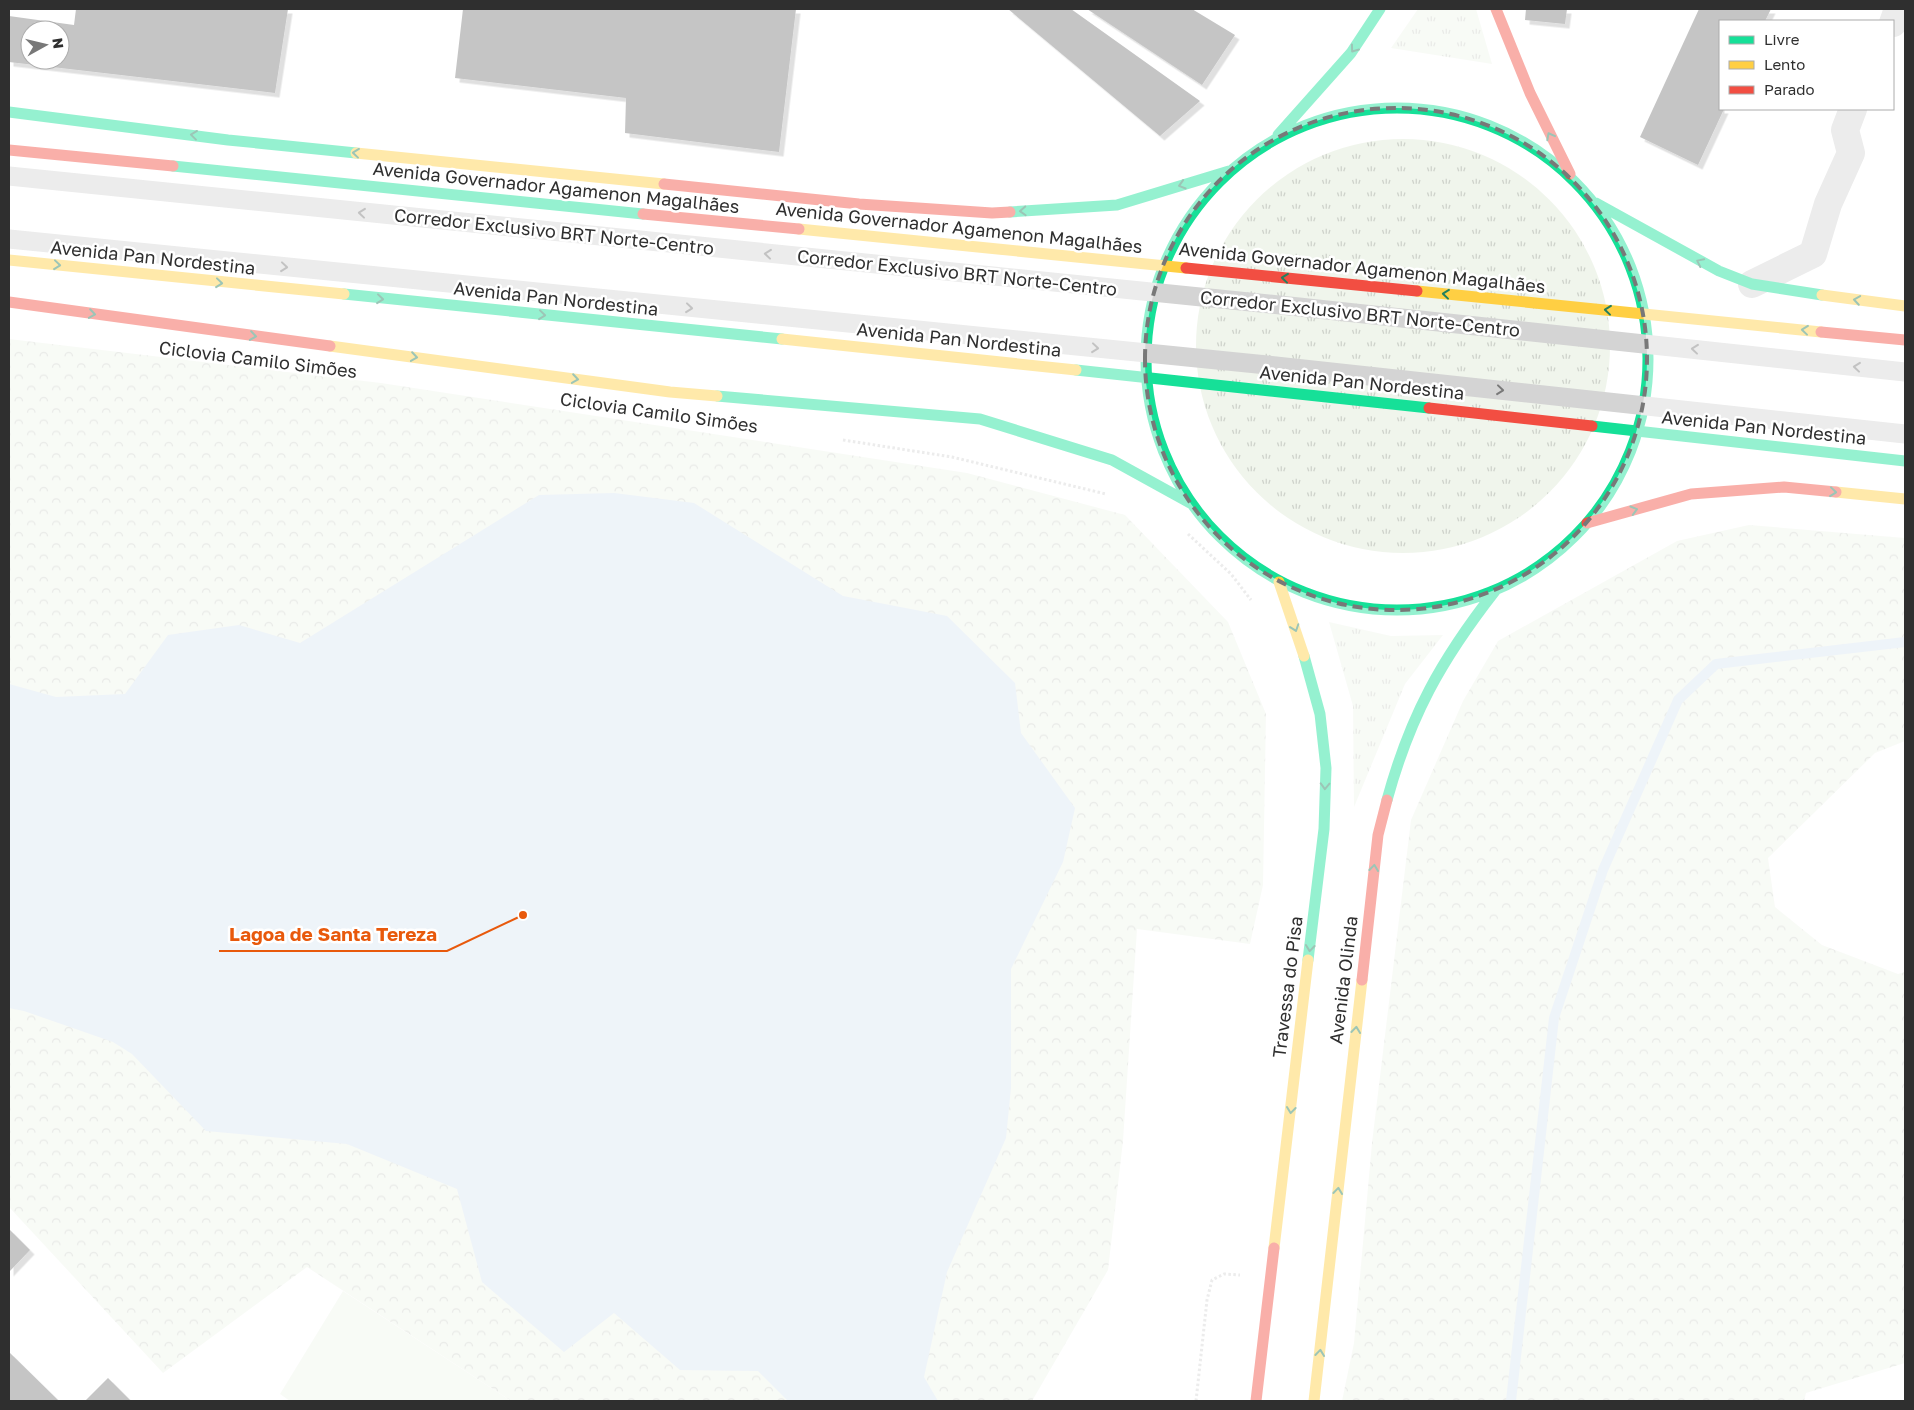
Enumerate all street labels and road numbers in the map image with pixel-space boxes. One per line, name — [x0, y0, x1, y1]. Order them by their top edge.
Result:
street label: Avenida Governador Agamenon Magalhães — [372, 157, 741, 217]
street label: Avenida Governador Agamenon Magalhães — [775, 197, 1144, 257]
street label: Corredor Exclusivo BRT Norte-Centro — [393, 203, 715, 259]
street label: Avenida Pan Nordestina — [50, 235, 257, 279]
street label: Avenida Governador Agamenon Magalhães — [1178, 237, 1547, 297]
street label: Corredor Exclusivo BRT Norte-Centro — [796, 244, 1118, 300]
street label: Avenida Pan Nordestina — [453, 276, 660, 320]
street label: Corredor Exclusivo BRT Norte-Centro — [1199, 285, 1521, 341]
street label: Avenida Pan Nordestina — [856, 317, 1063, 361]
street label: Ciclovia Camilo Simões — [158, 336, 359, 382]
street label: Avenida Pan Nordestina — [1259, 360, 1466, 404]
street label: Ciclovia Camilo Simões — [559, 387, 759, 437]
street label: Avenida Pan Nordestina — [1661, 405, 1868, 449]
street label: Travessa do Pisa — [1267, 915, 1307, 1059]
street label: Avenida Olinda — [1324, 915, 1362, 1045]

